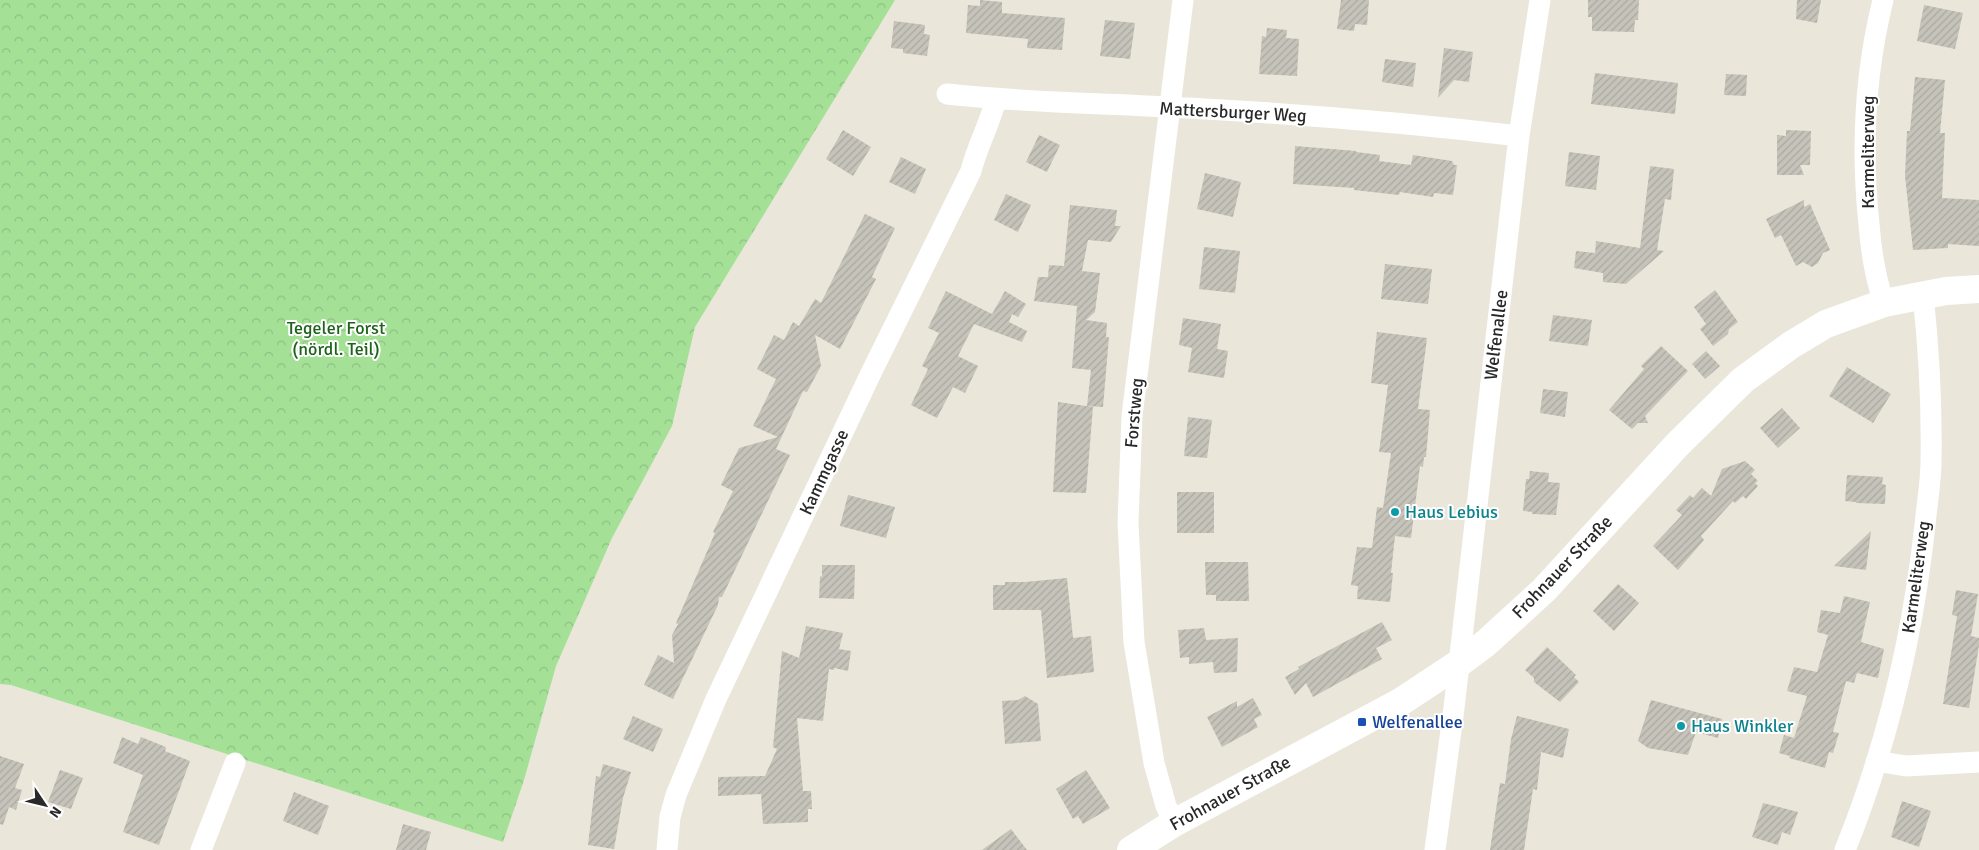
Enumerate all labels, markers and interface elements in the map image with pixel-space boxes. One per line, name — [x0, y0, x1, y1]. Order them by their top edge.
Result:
street label: Karmeliterweg — [1857, 95, 1879, 209]
street label: Mattersburger Weg — [1159, 97, 1307, 127]
street label: Welfenallee — [1480, 289, 1512, 381]
park label: Tegeler Forst (nördl. Teil) — [287, 317, 385, 360]
street label: Forstweg — [1120, 377, 1148, 449]
street label: Kammgasse — [795, 426, 853, 518]
place label: Haus Lebius — [1405, 501, 1498, 523]
marker: Haus Lebius — [1389, 506, 1401, 518]
street label: Frohnauer Straße — [1507, 511, 1617, 623]
street label: Karmeliterweg — [1897, 519, 1935, 635]
place label: Welfenallee — [1372, 711, 1463, 733]
place label: Haus Winkler — [1691, 715, 1794, 737]
marker: Welfenallee — [1356, 716, 1368, 728]
marker: Haus Winkler — [1675, 720, 1687, 732]
street label: Frohnauer Straße — [1166, 751, 1294, 835]
north arrow — [20, 780, 70, 830]
text: N — [45, 803, 65, 821]

